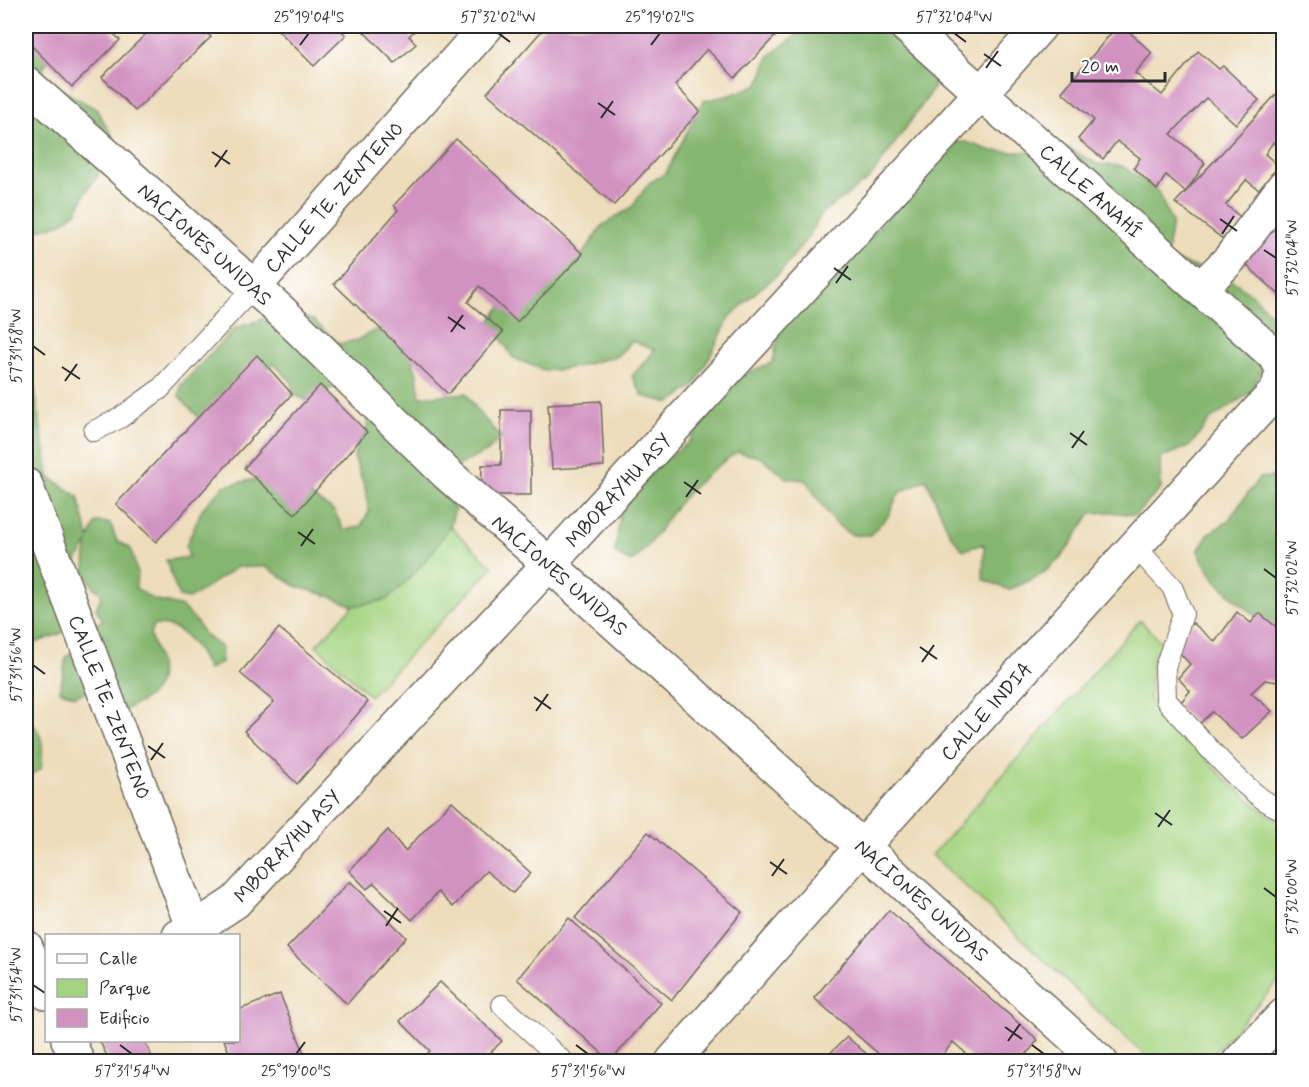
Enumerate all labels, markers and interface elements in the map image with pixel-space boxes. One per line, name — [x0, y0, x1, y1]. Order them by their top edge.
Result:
text: 25°19'04"S — [274, 8, 344, 28]
text: 57°32'02"W — [461, 8, 535, 28]
text: 25°19'02"S — [625, 8, 695, 28]
text: 57°32'04"W — [916, 8, 992, 28]
scale bar — [1072, 45, 1165, 83]
text: 20 m — [1081, 55, 1119, 79]
street label: CALLE TE. ZENTENO — [260, 116, 411, 280]
street label: CALLE ANAHÍ — [1033, 139, 1147, 246]
street label: NACIONES UNIDAS — [131, 178, 277, 313]
text: 57°32'04"W — [1283, 220, 1303, 296]
text: 57°31'58"W — [7, 309, 27, 383]
street label: MBORAYHU ASY — [560, 428, 678, 554]
street label: NACIONES UNIDAS — [485, 510, 633, 643]
text: 57°32'02"W — [1283, 541, 1303, 615]
street label: CALLE TE. ZENTENO — [61, 611, 156, 804]
text: 57°31'56"W — [7, 628, 27, 702]
street label: CALLE INDIA — [935, 657, 1039, 767]
street label: MBORAYHU ASY — [229, 784, 348, 910]
street label: NACIONES UNIDAS — [848, 834, 994, 969]
text: 57°32'00"W — [1283, 859, 1303, 935]
legend — [45, 934, 240, 1042]
text: 57°31'54"W — [7, 947, 27, 1023]
text: Calle — [99, 947, 138, 971]
text: Parque — [99, 977, 151, 1001]
text: Edificio — [99, 1007, 150, 1031]
text: 57°31'54"W — [94, 1062, 170, 1082]
text: 25°19'00"S — [261, 1062, 331, 1082]
text: 57°31'56"W — [551, 1062, 625, 1082]
text: 57°31'58"W — [1007, 1062, 1081, 1082]

